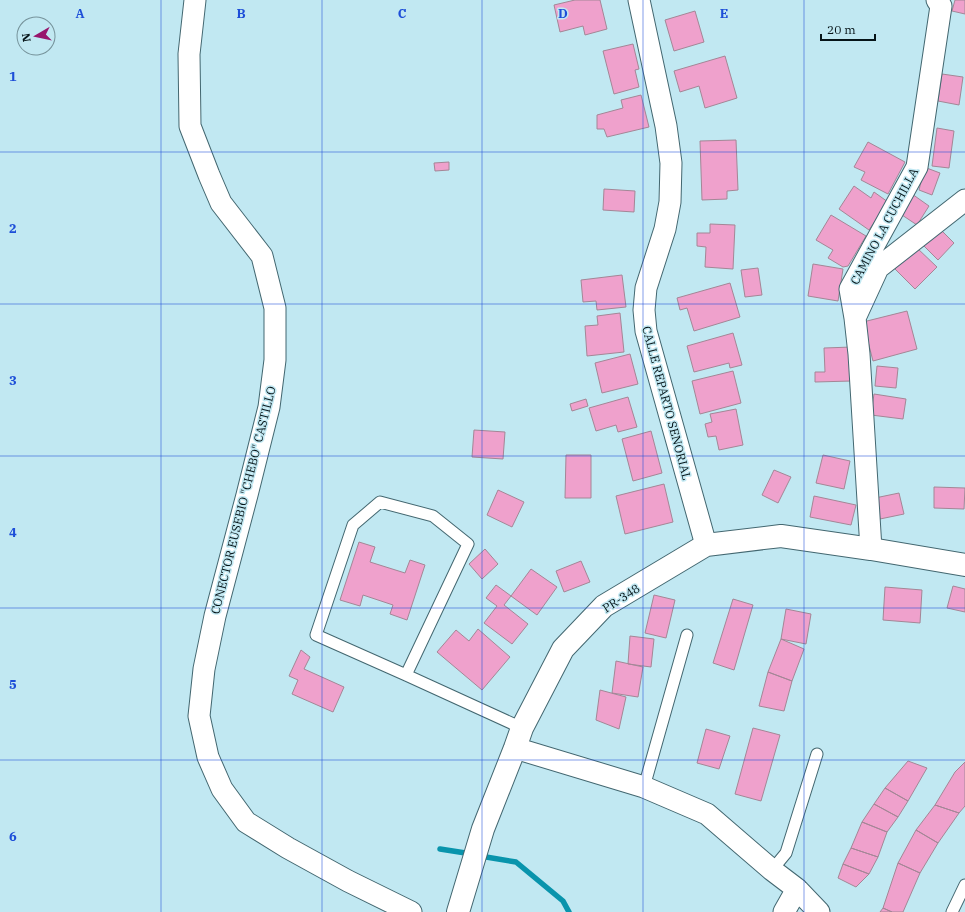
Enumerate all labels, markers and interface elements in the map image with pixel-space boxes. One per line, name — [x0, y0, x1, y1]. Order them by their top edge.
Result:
text: A — [75, 5, 85, 22]
text: B — [236, 5, 246, 22]
text: C — [398, 5, 407, 22]
text: D — [558, 5, 568, 22]
text: E — [720, 5, 728, 22]
north arrow — [16, 16, 56, 56]
scale bar — [821, 16, 875, 42]
text: 20 m — [827, 22, 856, 37]
text: N — [18, 32, 34, 43]
text: 1 — [9, 68, 17, 85]
street label: CAMINO LA CUCHILLA — [847, 164, 922, 287]
text: 2 — [9, 220, 17, 237]
street label: CALLE REPARTO SENORIAL — [639, 324, 695, 482]
text: 3 — [9, 372, 17, 389]
street label: CONECTOR EUSEBIO "CHEBO" CASTILLO — [207, 384, 279, 616]
text: 4 — [9, 524, 17, 541]
street label: PR-348 — [599, 580, 643, 616]
text: 5 — [9, 676, 17, 693]
text: 6 — [9, 828, 17, 845]

